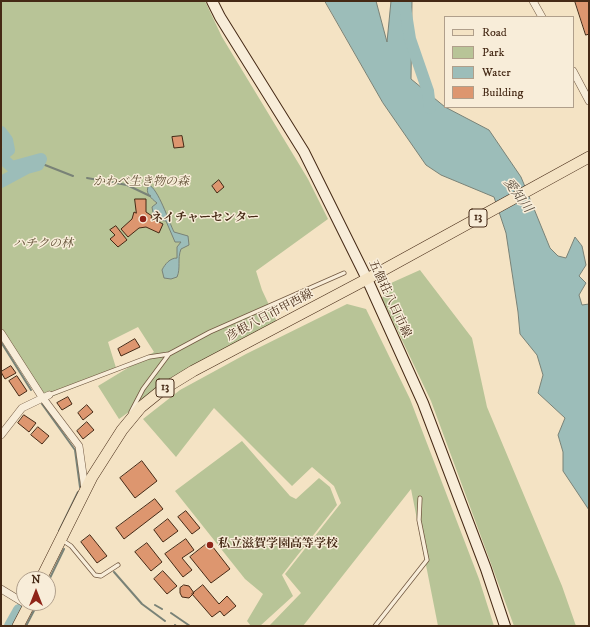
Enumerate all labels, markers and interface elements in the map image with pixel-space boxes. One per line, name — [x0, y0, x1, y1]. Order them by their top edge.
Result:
legend — [444, 16, 574, 108]
text: Road — [482, 25, 507, 40]
text: Park — [482, 45, 504, 60]
text: Water — [482, 65, 511, 80]
text: Building — [482, 85, 523, 100]
park label: かわべ生き物の森 — [93, 176, 189, 190]
water label: 愛知川 — [499, 176, 535, 216]
road number: 13 — [469, 209, 487, 227]
place label: ネイチャーセンター — [151, 212, 259, 226]
marker: ネイチャーセンター — [138, 214, 148, 224]
park label: ハチクの林 — [13, 238, 73, 252]
street label: 五個荘八日市線 — [365, 258, 413, 340]
street label: 彦根八日市甲西線 — [224, 287, 316, 345]
road number: 13 — [156, 379, 174, 397]
place label: 私立滋賀学園高等学校 — [218, 538, 338, 552]
marker: 私立滋賀学園高等学校 — [205, 540, 215, 550]
north arrow — [16, 571, 56, 611]
text: N — [31, 573, 41, 587]

